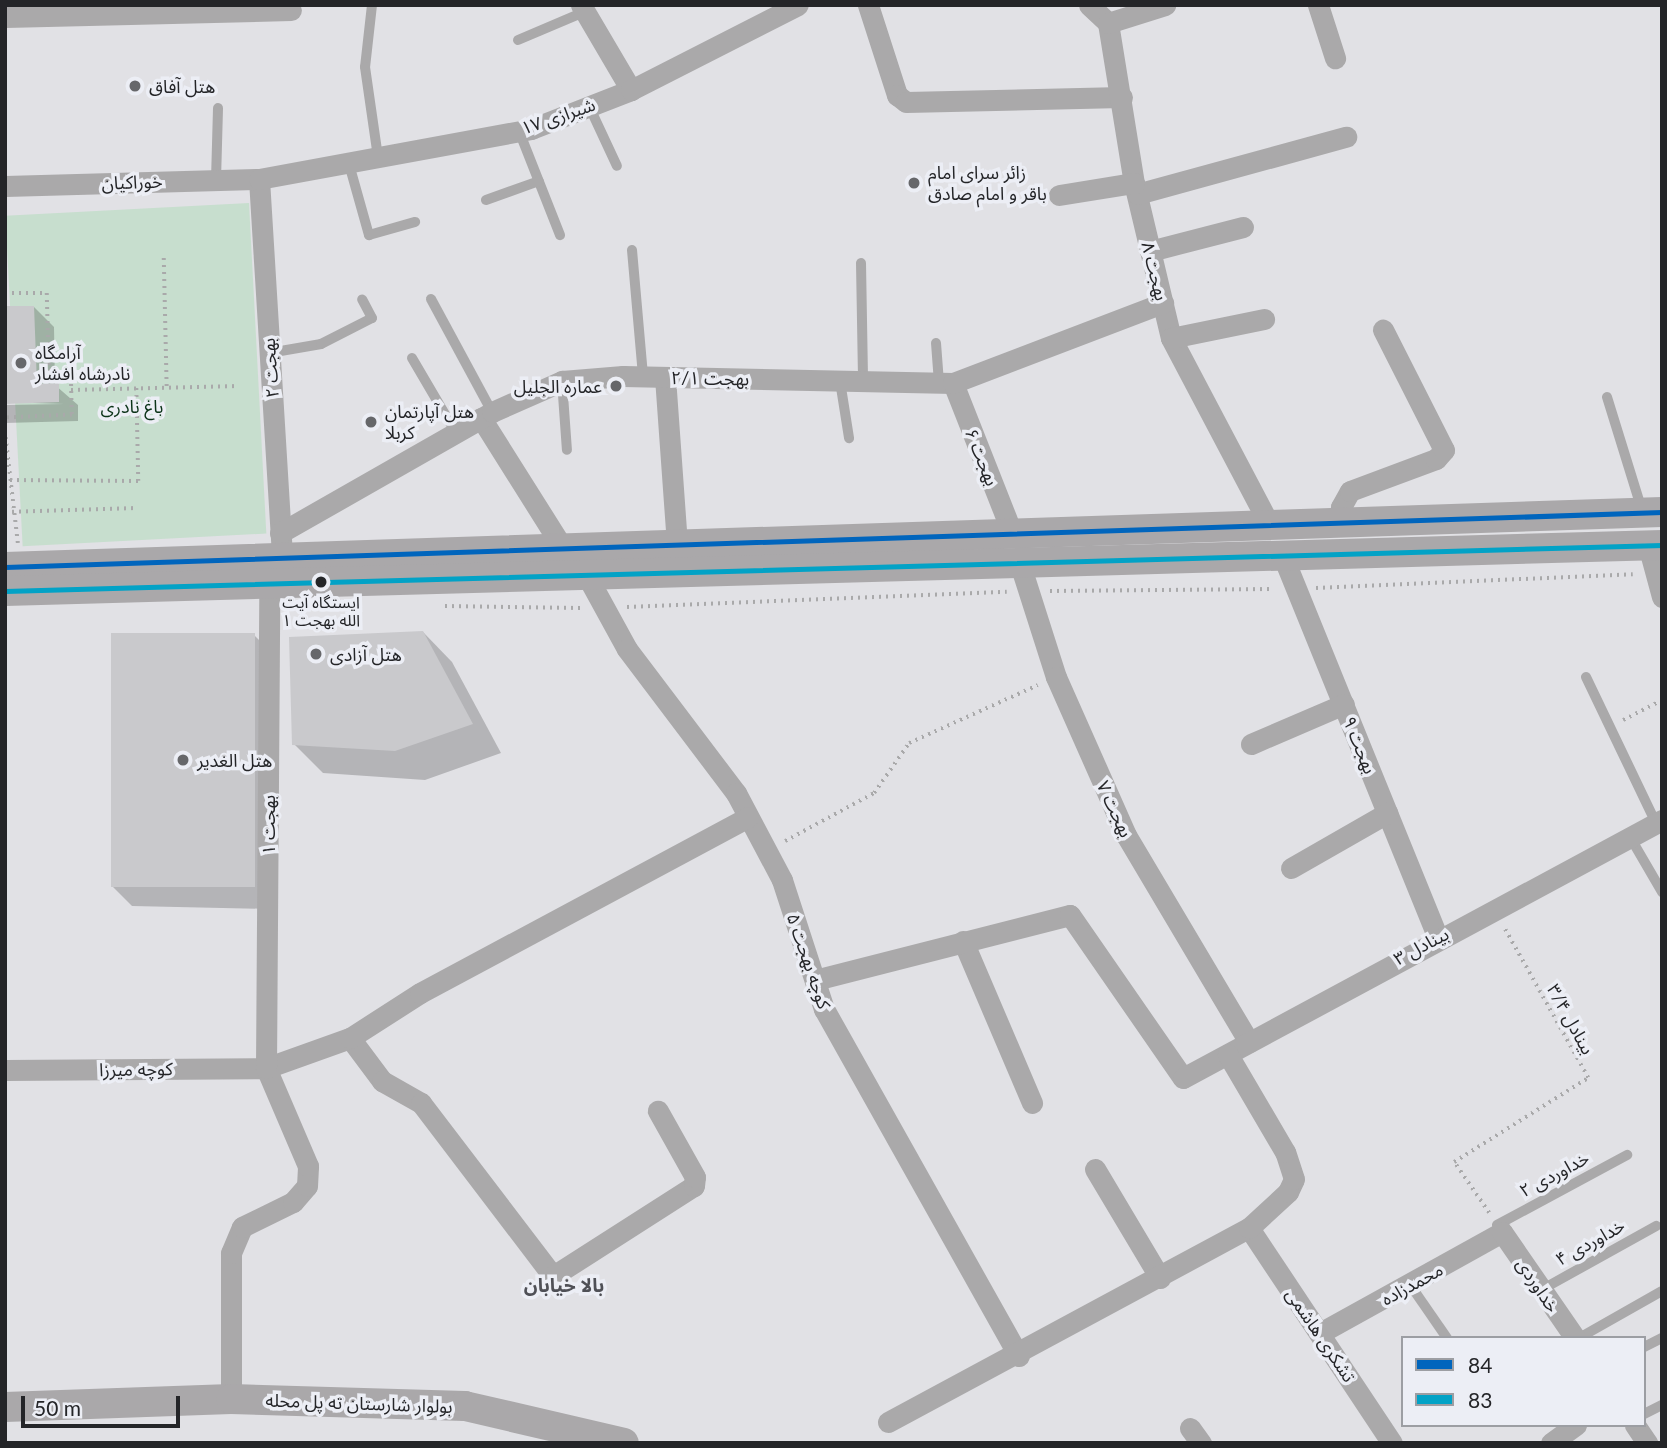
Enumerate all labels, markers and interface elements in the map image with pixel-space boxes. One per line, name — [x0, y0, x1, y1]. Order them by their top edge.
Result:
place label: هتل آفاق — [149, 75, 215, 97]
marker: هتل آفاق — [127, 78, 143, 94]
street label: شیرازی ۱۷ — [518, 93, 598, 139]
place label: زائر سرای امام باقر و امام صادق — [928, 162, 1047, 204]
street label: خوراکیان — [101, 170, 163, 194]
marker: زائر سرای امام باقر و امام صادق — [906, 175, 922, 191]
street label: بهجت ۸ — [1137, 239, 1173, 303]
street label: بهجت ۲ — [257, 337, 283, 399]
place label: آرامگاه نادرشاه افشار — [35, 342, 130, 384]
marker: آرامگاه نادرشاه افشار — [13, 355, 29, 371]
street label: بهجت ۲/۱ — [671, 367, 749, 389]
place label: عماره الجلیل — [514, 375, 602, 397]
marker: عماره الجلیل — [608, 378, 624, 394]
park label: باغ نادری — [101, 395, 163, 417]
place label: هتل آپارتمان کربلا — [385, 401, 474, 444]
marker: هتل آپارتمان کربلا — [363, 414, 379, 430]
street label: بهجت ۶ — [961, 425, 1003, 489]
marker: ایستگاه آیت الله بهجت ۱ — [314, 575, 328, 589]
place label: ایستگاه آیت الله بهجت ۱ — [282, 592, 360, 630]
place label: هتل آزادی — [330, 643, 402, 665]
marker: هتل آزادی — [308, 646, 324, 662]
street label: بهجت ۹ — [1339, 713, 1381, 777]
place label: هتل الغدیر — [197, 749, 272, 771]
marker: هتل الغدیر — [175, 752, 191, 768]
street label: بهجت ۷ — [1093, 777, 1137, 841]
street label: بهجت ۱ — [257, 795, 279, 855]
street label: کوچه بهجت ۵ — [783, 910, 835, 1012]
street label: بینادل ۳ — [1390, 923, 1452, 969]
street label: بینادل ۳/۴ — [1543, 980, 1599, 1058]
street label: کوچه میرزا — [99, 1058, 173, 1080]
street label: خداوردی ۲ — [1515, 1147, 1593, 1201]
street label: خداوردی ۴ — [1552, 1214, 1628, 1270]
street label: خداوردی — [1512, 1254, 1564, 1316]
street label: محمدزاده — [1377, 1258, 1447, 1310]
district label: بالا خیابان — [524, 1274, 604, 1296]
street label: تشکری هاشمی — [1282, 1284, 1360, 1386]
legend — [1401, 1336, 1646, 1427]
text: 84 — [1468, 1352, 1492, 1377]
scale bar — [24, 1382, 184, 1426]
text: 83 — [1468, 1387, 1492, 1412]
street label: بولوار شارستان ته پل محله — [265, 1389, 453, 1417]
text: 50 m — [34, 1395, 81, 1420]

